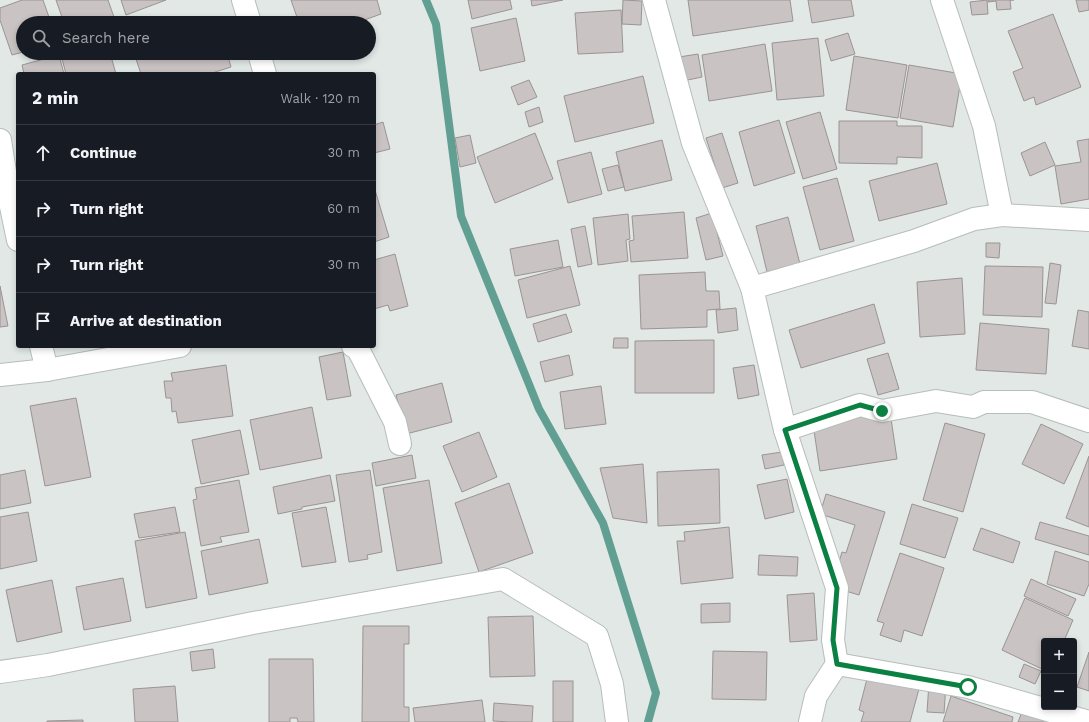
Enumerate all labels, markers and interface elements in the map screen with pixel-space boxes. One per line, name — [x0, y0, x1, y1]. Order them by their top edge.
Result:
search box — [16, 16, 376, 60]
icon: search — [30, 27, 52, 49]
text: Search here — [62, 29, 150, 47]
text: 2 min — [32, 88, 78, 108]
text: Walk · 120 m — [281, 91, 360, 106]
icon: ahead — [32, 142, 54, 164]
text: Continue — [70, 144, 137, 162]
text: 30 m — [328, 145, 360, 160]
icon: right — [32, 198, 54, 220]
text: Turn right — [70, 200, 143, 218]
text: 60 m — [327, 201, 360, 216]
icon: right — [32, 254, 54, 276]
text: Turn right — [70, 256, 143, 274]
text: 30 m — [328, 257, 360, 272]
icon: arrive — [32, 310, 54, 332]
text: Arrive at destination — [70, 312, 222, 330]
route end — [873, 402, 891, 420]
map controls — [1041, 638, 1077, 710]
button: + — [1041, 638, 1077, 674]
button: − — [1041, 674, 1077, 710]
route start — [959, 678, 977, 696]

